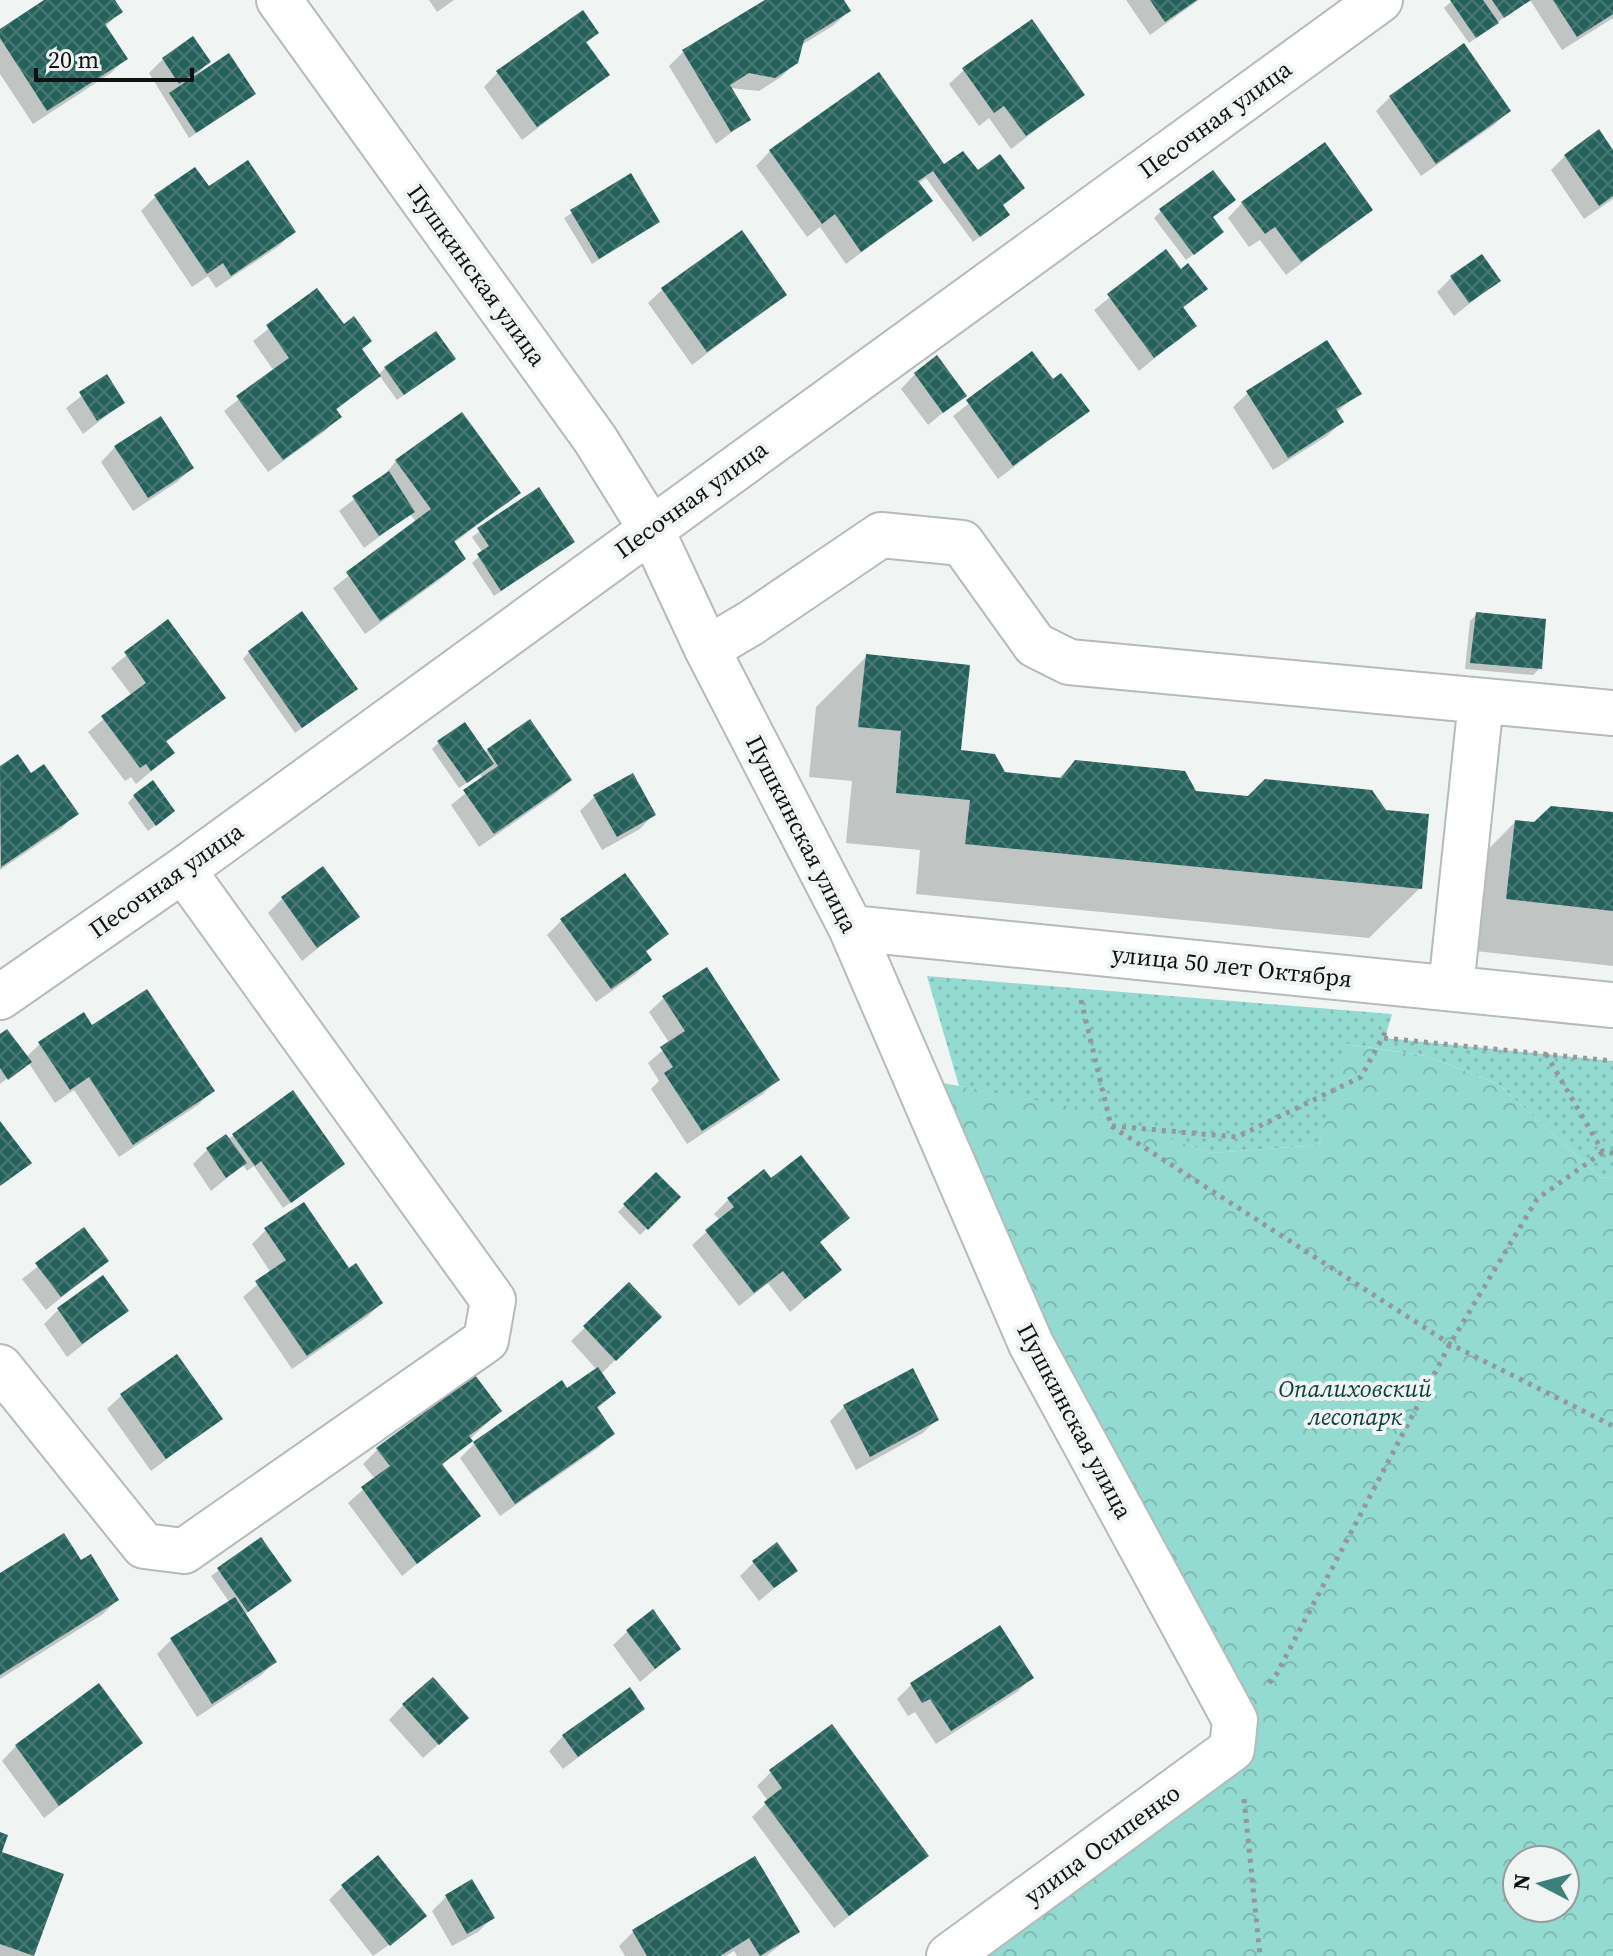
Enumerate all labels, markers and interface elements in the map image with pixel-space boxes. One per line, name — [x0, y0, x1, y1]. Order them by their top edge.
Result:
scale bar — [36, 32, 192, 82]
text: 20 m — [48, 43, 99, 76]
street label: Песочная улица — [1132, 52, 1299, 186]
street label: Пушкинская улица — [400, 177, 555, 373]
street label: Песочная улица — [608, 432, 775, 566]
street label: Пушкинская улица — [738, 730, 866, 939]
street label: Песочная улица — [82, 814, 250, 946]
street label: улица 50 лет Октября — [1110, 937, 1354, 995]
street label: Пушкинская улица — [1009, 1317, 1141, 1525]
park label: Опалиховский лесопарк — [1278, 1372, 1432, 1433]
street label: улица Осипенко — [1017, 1776, 1187, 1912]
north arrow — [1501, 1844, 1581, 1924]
text: N — [1505, 1872, 1537, 1891]

